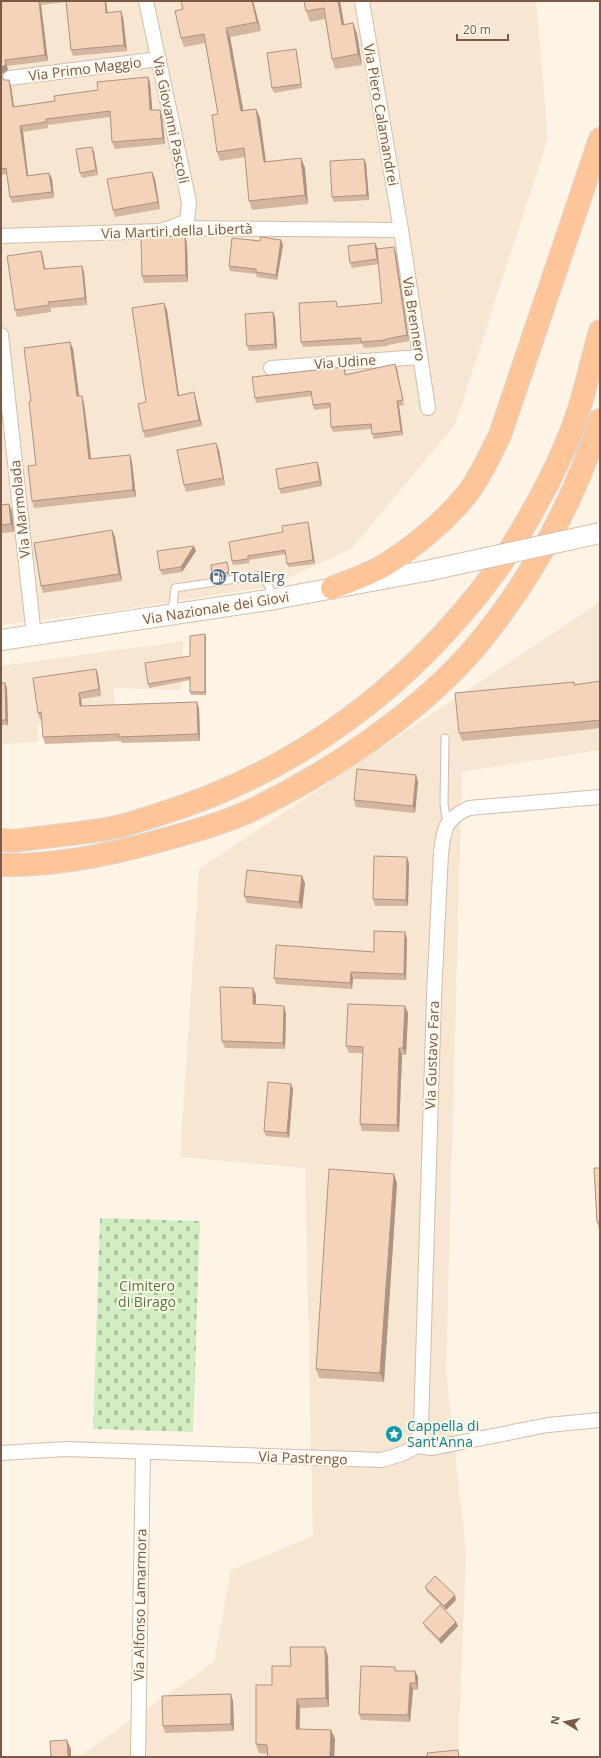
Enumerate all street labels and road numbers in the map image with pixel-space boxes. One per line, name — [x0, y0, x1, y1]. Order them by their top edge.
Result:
street label: Via Piero Calamandrei — [360, 42, 403, 187]
street label: Via Primo Maggio — [27, 52, 142, 85]
street label: Via Giovanni Pascoli — [149, 55, 194, 185]
street label: Via Martiri della Libertà — [101, 218, 253, 243]
street label: Via Brennero — [398, 275, 431, 362]
street label: Via Udine — [313, 350, 377, 373]
street label: Via Marmolada — [5, 459, 34, 559]
street label: Via Nazionale dei Giovi — [141, 587, 290, 628]
street label: Via Gustavo Fara — [420, 1000, 443, 1110]
street label: Via Pastrengo — [258, 1446, 348, 1469]
street label: Via Alfonso Lamarmora — [129, 1529, 150, 1681]

